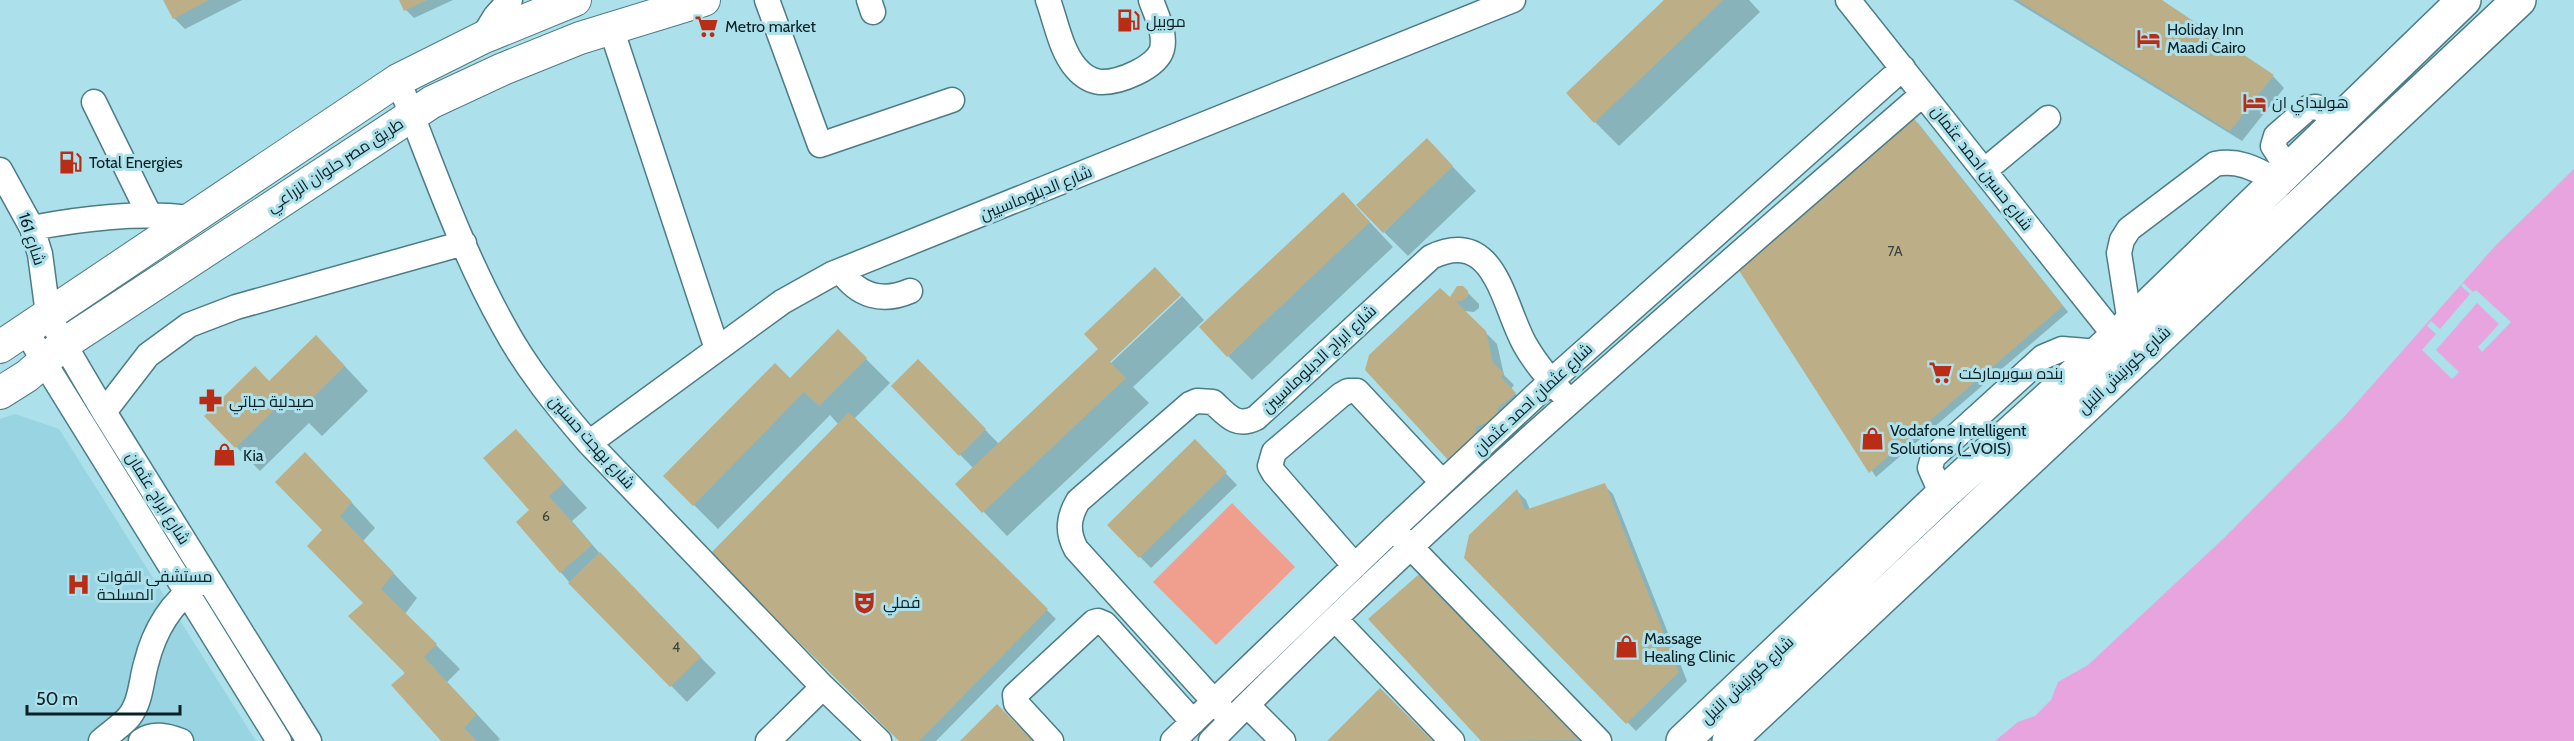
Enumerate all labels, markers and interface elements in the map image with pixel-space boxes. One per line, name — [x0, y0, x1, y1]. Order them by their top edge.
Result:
fuel station icon: موبيل — [1115, 8, 1141, 34]
place label: موبيل — [1146, 12, 1186, 32]
supermarket icon: Metro market — [694, 13, 720, 39]
place label: Metro market — [725, 17, 816, 36]
place label: Holiday Inn Maadi Cairo — [2167, 20, 2246, 57]
hotel icon: Holiday Inn Maadi Cairo — [2136, 25, 2162, 51]
hotel icon: هوليداي ان — [2241, 89, 2267, 115]
place label: هوليداي ان — [2272, 93, 2349, 116]
street label: شارع حسين احمد عثمان — [1926, 102, 2037, 235]
street label: طريق مصر حلوان الزراعي — [263, 114, 409, 220]
fuel station icon: Total Energies — [58, 149, 84, 175]
place label: Total Energies — [89, 153, 183, 172]
street label: شارع الدبلوماسيين — [977, 162, 1096, 226]
street label: شارع 161 — [13, 210, 49, 268]
house number: 7A — [1887, 242, 1903, 260]
street label: شارع ابراج الدبلوماسيين — [1258, 301, 1382, 418]
street label: شارع كورنيش النيل — [2074, 322, 2176, 419]
street label: شارع عثمان احمد عثمان — [1470, 339, 1598, 460]
supermarket icon: بنده سوبرماركت — [1928, 360, 1954, 386]
place label: بنده سوبرماركت — [1959, 364, 2063, 383]
pharmacy icon: صيدلية حياتي — [198, 388, 224, 414]
street label: شارع بهجت حسنين — [544, 391, 639, 494]
place label: صيدلية حياتي — [229, 392, 314, 415]
place label: Vodafone Intelligent Solutions (_VOIS) — [1890, 421, 2027, 458]
shop icon: Vodafone Intelligent Solutions (_VOIS) — [1859, 426, 1885, 452]
shop icon: Kia — [212, 442, 238, 468]
place label: Kia — [243, 446, 264, 465]
street label: شارع ابراج عثمان — [120, 448, 194, 549]
house number: 6 — [542, 507, 550, 525]
place label: مستشفى القوات المسلحة — [97, 567, 213, 604]
hospital icon: مستشفى القوات المسلحة — [66, 572, 92, 598]
theatre icon: فملي — [852, 589, 878, 615]
place label: فملي — [883, 593, 920, 616]
place label: Massage Healing Clinic — [1644, 629, 1735, 666]
street label: شارع كورنيش النيل — [1697, 632, 1799, 729]
shop icon: Massage Healing Clinic — [1613, 634, 1639, 660]
house number: 4 — [672, 638, 680, 656]
scale bar — [27, 678, 180, 716]
text: 50 m — [36, 688, 78, 710]

